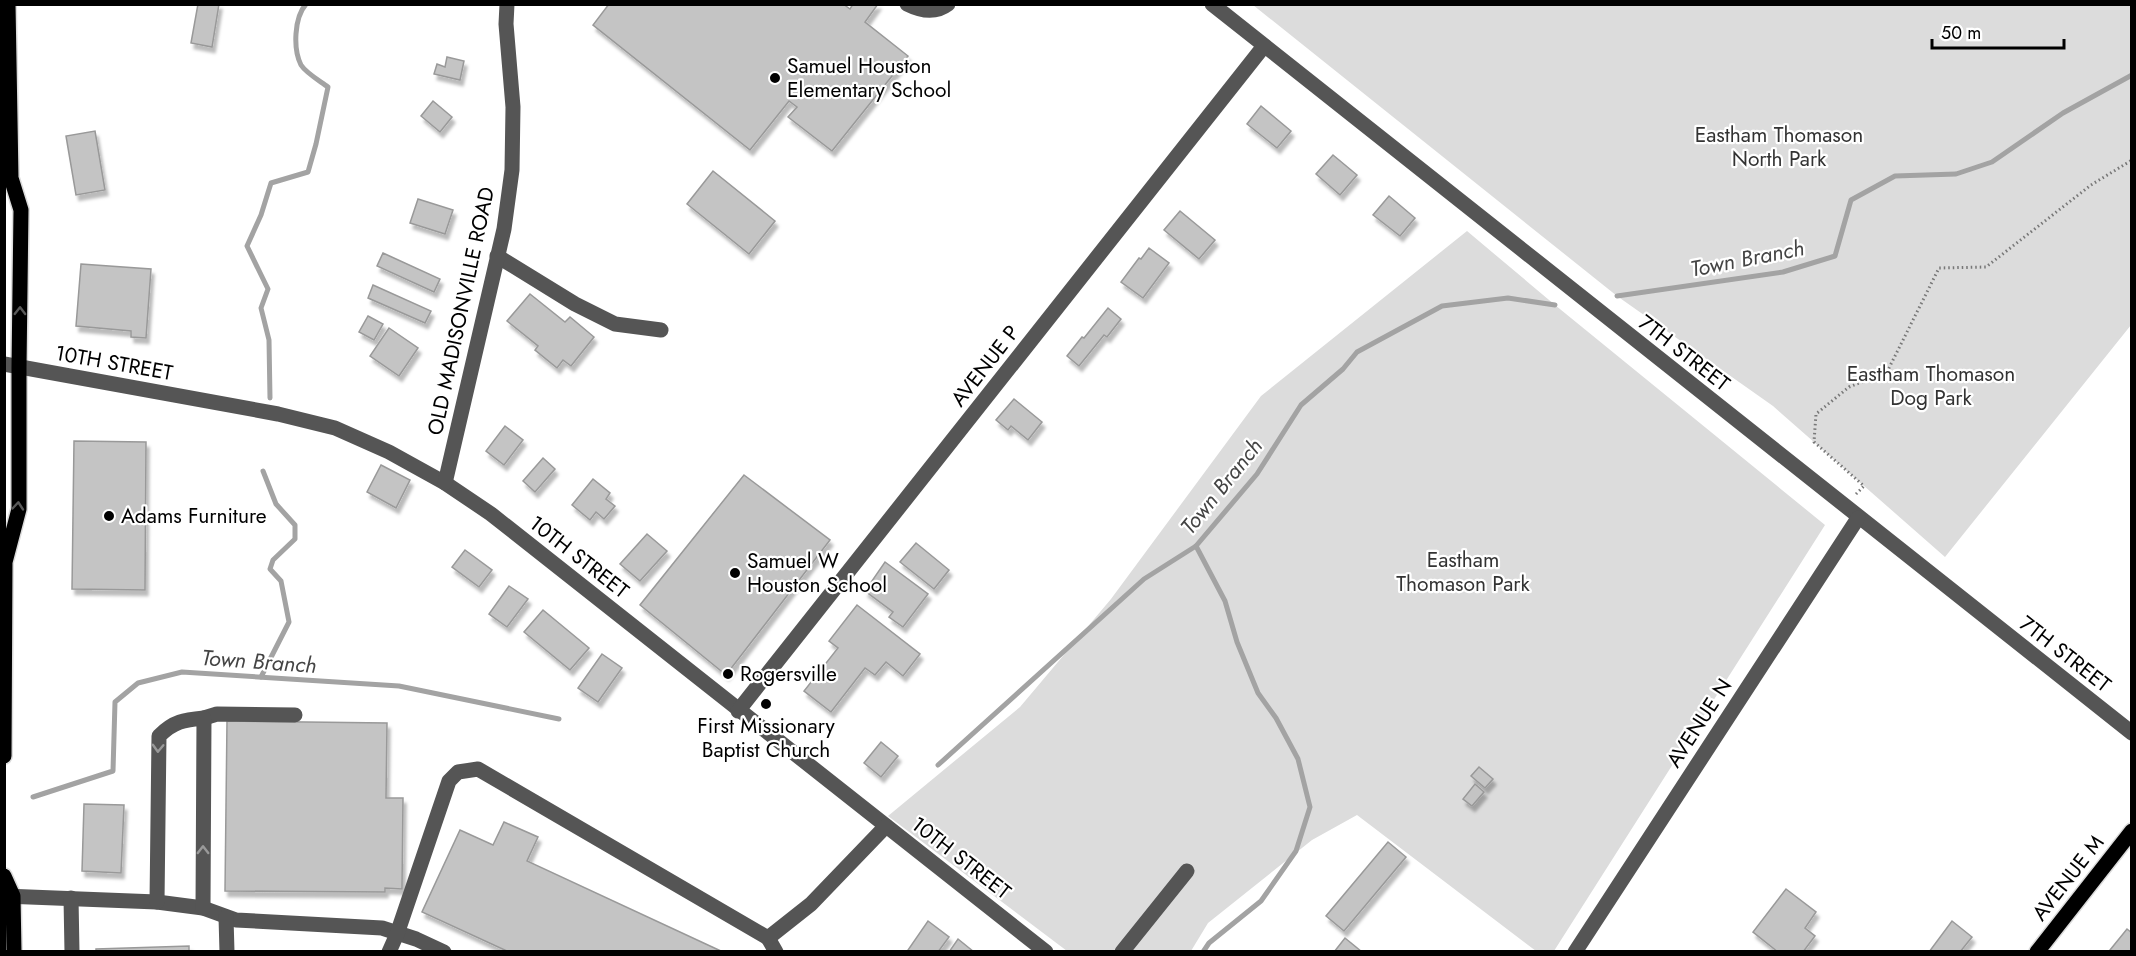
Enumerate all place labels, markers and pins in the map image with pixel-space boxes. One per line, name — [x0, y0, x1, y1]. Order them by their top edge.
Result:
place label: Samuel Houston Elementary School — [787, 51, 951, 105]
marker: Samuel Houston Elementary School — [768, 71, 782, 85]
place label: Adams Furniture — [121, 501, 267, 531]
marker: Adams Furniture — [102, 509, 116, 523]
place label: Samuel W Houston School — [747, 546, 887, 600]
marker: Samuel W Houston School — [728, 566, 742, 580]
place label: Rogersville — [740, 659, 837, 689]
marker: Rogersville — [721, 667, 735, 681]
marker: First Missionary Baptist Church — [759, 697, 773, 711]
place label: First Missionary Baptist Church — [697, 711, 835, 765]

